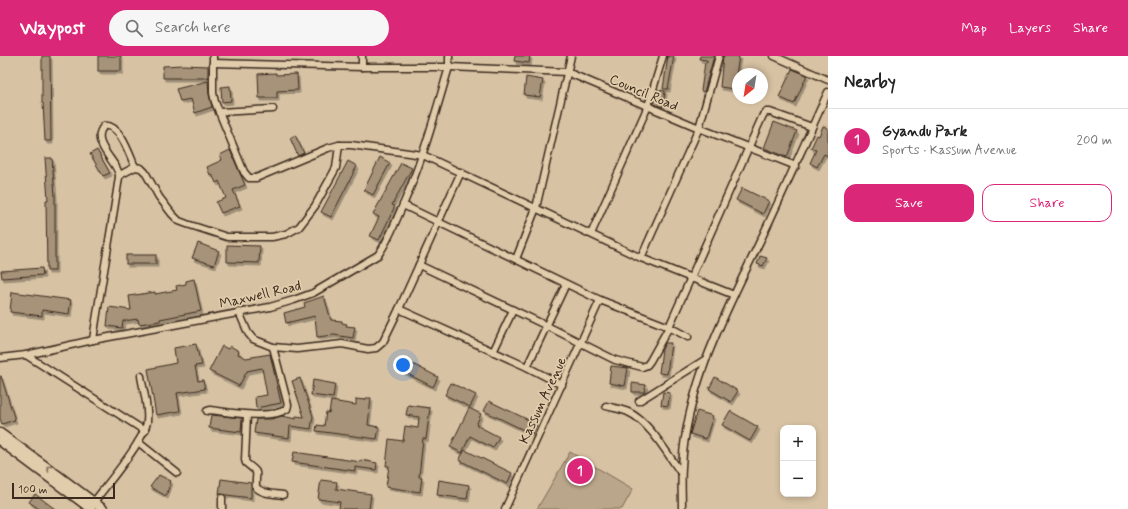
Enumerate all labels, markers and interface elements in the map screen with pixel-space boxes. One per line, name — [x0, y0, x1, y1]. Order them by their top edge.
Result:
search box — [109, 10, 389, 46]
text: Waypost — [20, 16, 85, 41]
icon: search — [123, 17, 145, 39]
text: Search here — [155, 18, 231, 38]
text: Map — [961, 19, 987, 37]
text: Layers — [1009, 19, 1051, 37]
text: Share — [1073, 19, 1108, 37]
north arrow — [732, 68, 768, 104]
street label: Council Road — [607, 70, 681, 115]
text: Nearby — [844, 71, 896, 93]
text: Gyandu Park — [882, 122, 967, 142]
text: 1 — [854, 132, 860, 149]
text: 200 m — [1077, 132, 1112, 149]
text: Sports · Kassum Avenue — [882, 142, 1017, 159]
button: Save — [844, 184, 974, 222]
button: Share — [982, 184, 1112, 222]
street label: Maxwell Road — [218, 277, 303, 313]
street label: Kassum Avenue — [515, 354, 571, 447]
your location — [393, 355, 413, 375]
map controls — [780, 425, 816, 497]
button: + — [780, 425, 816, 461]
pin: 1 — [567, 456, 593, 486]
button: − — [780, 461, 816, 497]
one-way arrow — [47, 466, 54, 473]
scale bar — [12, 481, 115, 500]
text: 100 m — [18, 483, 48, 497]

